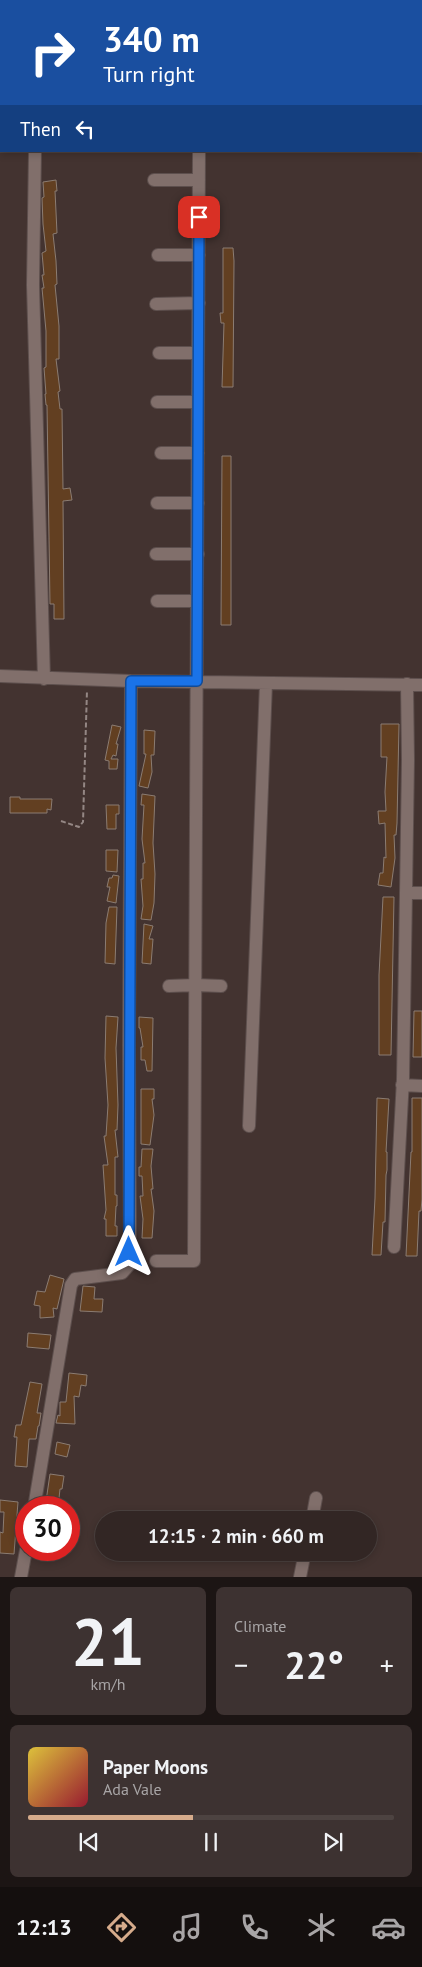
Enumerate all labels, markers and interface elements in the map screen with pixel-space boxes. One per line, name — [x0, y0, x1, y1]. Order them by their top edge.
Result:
text: 340 m — [103, 16, 200, 62]
icon: right — [20, 20, 85, 85]
text: Turn right — [103, 60, 195, 88]
icon: left — [71, 115, 99, 143]
text: Then — [20, 117, 61, 141]
pin — [178, 196, 220, 238]
icon: arrive — [185, 203, 213, 231]
position arrow — [102, 1225, 154, 1277]
speed limit sign: 30 — [15, 1496, 80, 1561]
text: 12:15 · 2 min · 660 m — [148, 1524, 324, 1548]
text: 21 — [71, 1599, 145, 1683]
text: Climate — [234, 1616, 286, 1636]
text: 22° — [284, 1640, 344, 1689]
text: − — [234, 1646, 248, 1683]
text: + — [380, 1646, 394, 1683]
text: km/h — [90, 1674, 126, 1694]
text: Paper Moons — [103, 1755, 208, 1779]
text: Ada Vale — [103, 1779, 162, 1799]
icon: previous — [75, 1828, 103, 1856]
icon: pause — [197, 1828, 225, 1856]
icon: next — [319, 1828, 347, 1856]
icon: directions — [104, 1910, 139, 1945]
icon: music — [170, 1910, 205, 1945]
icon: phone — [237, 1910, 272, 1945]
icon: climate — [304, 1910, 339, 1945]
icon: car — [371, 1910, 406, 1945]
text: 12:13 — [16, 1913, 72, 1941]

